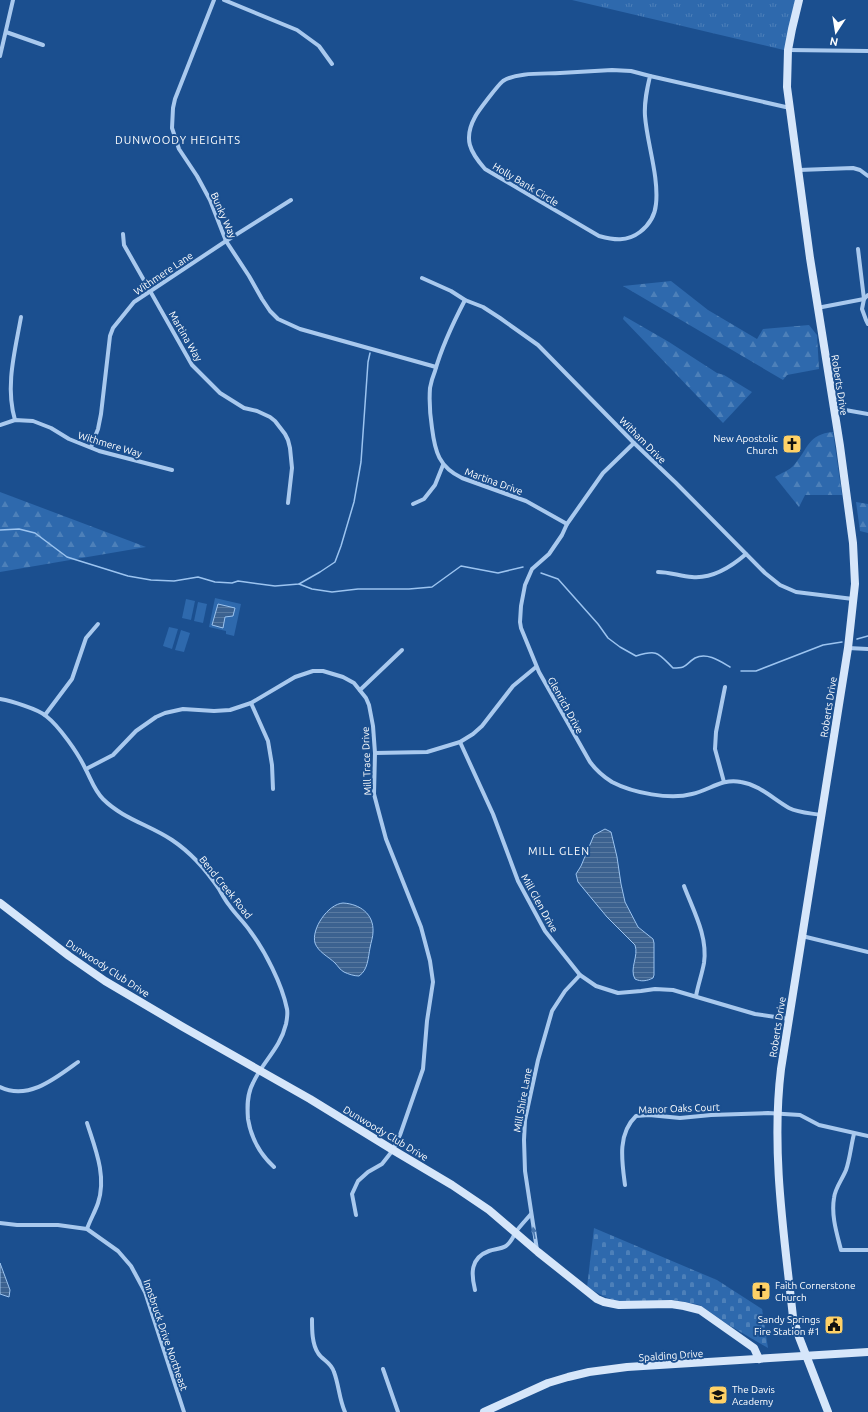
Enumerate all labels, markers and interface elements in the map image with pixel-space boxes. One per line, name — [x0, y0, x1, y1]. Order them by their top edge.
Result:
north arrow — [816, 12, 856, 52]
text: N — [829, 35, 839, 49]
district label: DUNWOODY HEIGHTS — [115, 134, 241, 146]
street label: Holly Bank Circle — [491, 160, 561, 208]
street label: Bunky Way — [209, 191, 239, 240]
street label: Withmere Lane — [132, 250, 195, 297]
street label: Martina Way — [167, 309, 204, 363]
street label: Roberts Drive — [829, 354, 850, 416]
street label: Witham Drive — [617, 415, 668, 466]
street label: Withmere Way — [77, 430, 143, 459]
place label: New Apostolic Church — [713, 433, 778, 456]
church icon: New Apostolic Church — [781, 433, 803, 455]
street label: Martina Drive — [463, 466, 524, 497]
street label: Glenrich Drive — [545, 675, 586, 735]
street label: Roberts Drive — [818, 676, 839, 738]
street label: Mill Trace Drive — [360, 726, 373, 796]
district label: MILL GLEN — [528, 845, 590, 857]
street label: Bend Creek Road — [197, 854, 254, 921]
street label: Mill Glen Drive — [519, 872, 560, 934]
street label: Dunwoody Club Drive — [64, 937, 151, 999]
street label: Roberts Drive — [767, 996, 788, 1058]
street label: Mill Shire Lane — [511, 1067, 534, 1133]
street label: Manor Oaks Court — [638, 1102, 720, 1115]
street label: Dunwoody Club Drive — [341, 1104, 430, 1163]
one-way arrow — [531, 1227, 537, 1239]
street label: Innsbruck Drive Northeast — [141, 1278, 190, 1392]
church icon: Faith Cornerstone Church — [750, 1280, 772, 1302]
place label: Faith Cornerstone Church — [775, 1280, 856, 1303]
place label: Sandy Springs Fire Station #1 — [754, 1314, 820, 1337]
public building icon: Sandy Springs Fire Station #1 — [823, 1314, 845, 1336]
street label: Spalding Drive — [638, 1348, 704, 1363]
school or university icon: The Davis Academy — [707, 1384, 729, 1406]
place label: The Davis Academy — [732, 1384, 775, 1407]

